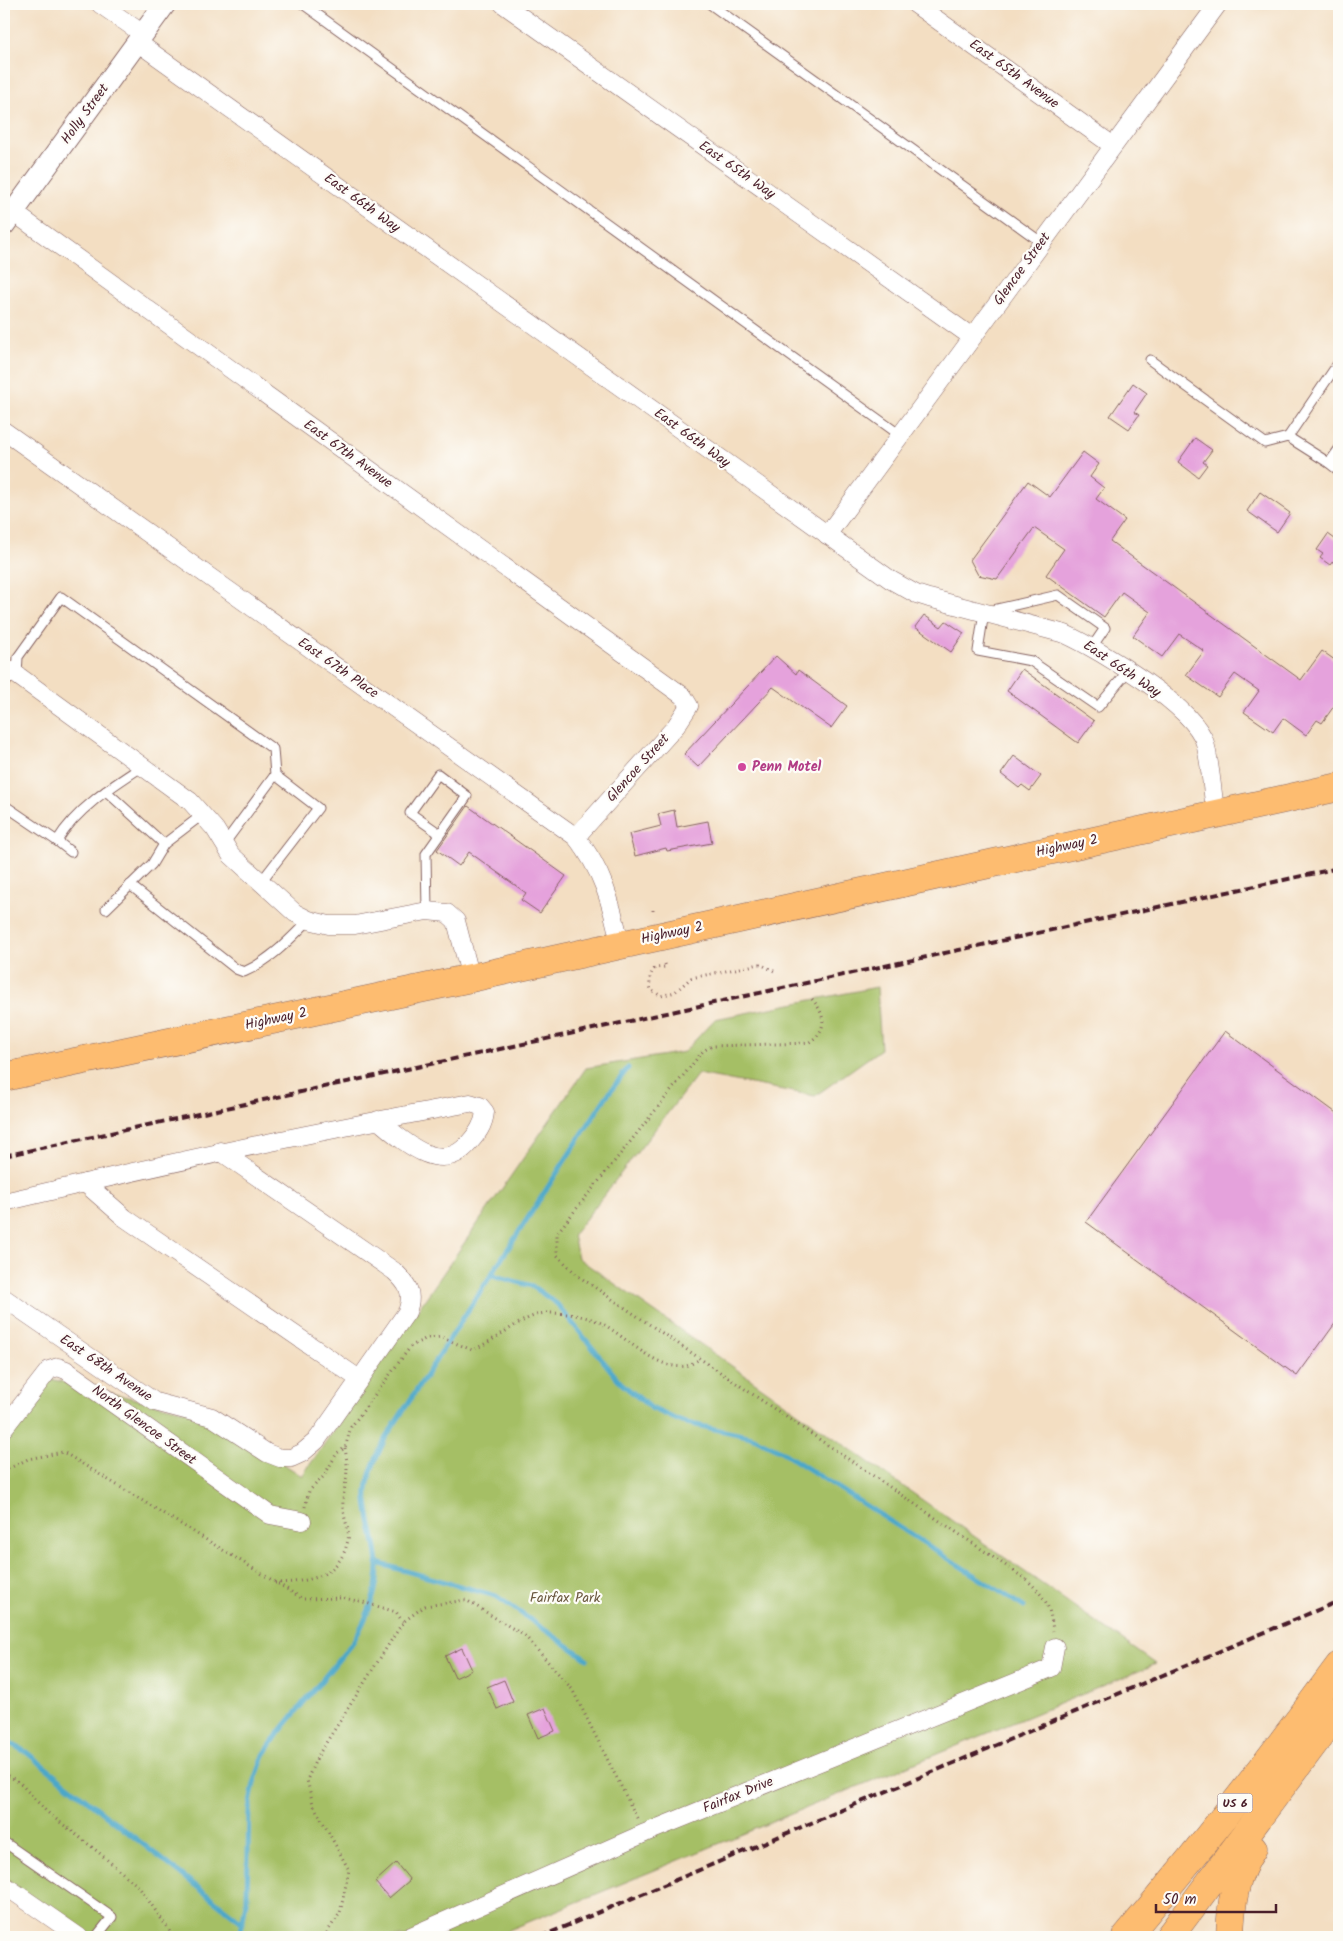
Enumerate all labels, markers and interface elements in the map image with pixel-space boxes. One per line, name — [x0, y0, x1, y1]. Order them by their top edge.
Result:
street label: East 65th Avenue — [964, 34, 1064, 115]
street label: Holly Street — [55, 79, 115, 149]
street label: East 65th Way — [694, 135, 780, 205]
street label: East 66th Way — [319, 168, 405, 239]
street label: Glencoe Street — [988, 227, 1056, 310]
street label: East 66th Way — [649, 403, 735, 474]
street label: East 67th Avenue — [299, 414, 398, 494]
street label: East 67th Place — [293, 632, 384, 705]
street label: East 66th Way — [1079, 635, 1166, 704]
street label: Glencoe Street — [601, 728, 675, 807]
place label: Penn Motel — [752, 756, 822, 778]
marker: Penn Motel — [736, 761, 748, 773]
street label: Highway 2 — [1034, 829, 1100, 863]
street label: Highway 2 — [639, 916, 705, 950]
street label: Highway 2 — [243, 1002, 309, 1036]
street label: East 68th Avenue — [55, 1329, 157, 1408]
street label: North Glencoe Street — [87, 1379, 201, 1471]
park label: Fairfax Park — [530, 1587, 601, 1609]
street label: Fairfax Drive — [699, 1771, 777, 1819]
road number: US 6 — [1218, 1794, 1252, 1812]
scale bar — [1156, 1881, 1276, 1913]
text: 50 m — [1163, 1888, 1197, 1912]

